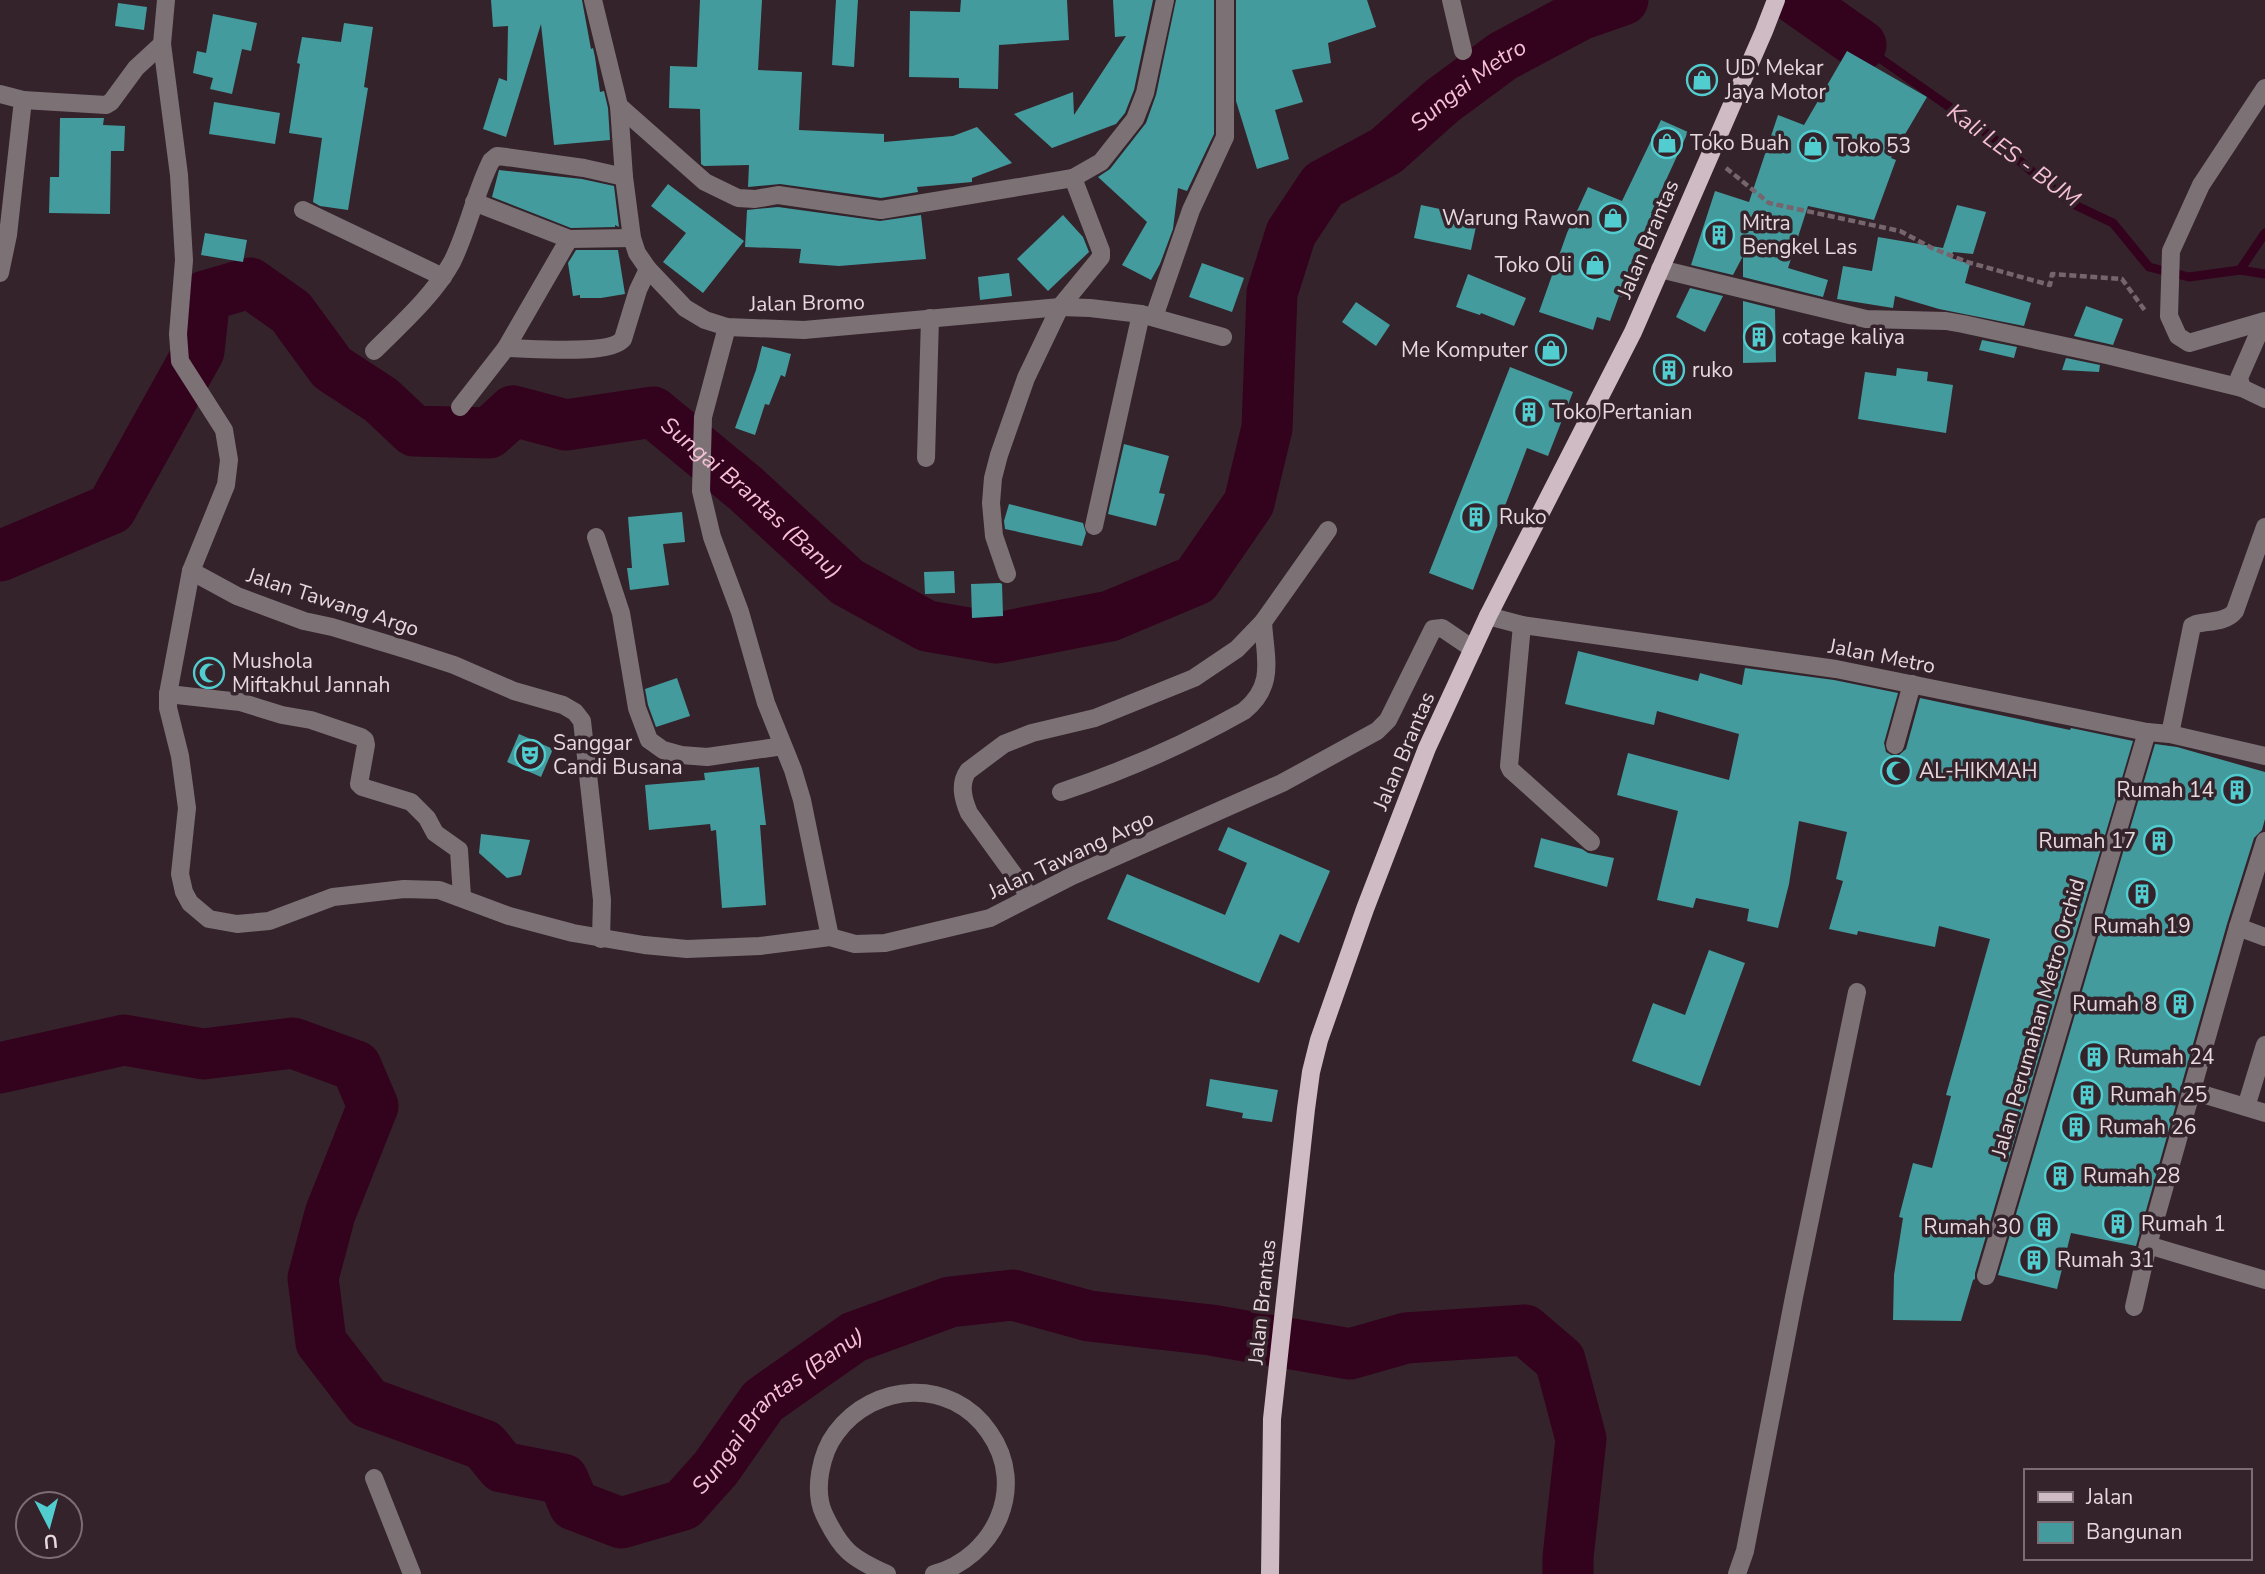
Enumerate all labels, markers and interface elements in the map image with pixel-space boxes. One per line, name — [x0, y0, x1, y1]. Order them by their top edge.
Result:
water label: Sungai Metro — [1404, 31, 1532, 138]
place label: UD. Mekar Jaya Motor — [1724, 54, 1826, 106]
shop icon: UD. Mekar Jaya Motor — [1685, 63, 1719, 97]
water label: Kali LES - BUM — [1941, 96, 2087, 215]
shop icon: Toko Buah — [1650, 126, 1684, 160]
place label: Toko Buah — [1690, 129, 1789, 157]
shop icon: Toko 53 — [1796, 129, 1830, 163]
place label: Toko 53 — [1836, 132, 1911, 160]
street label: Jalan Brantas — [1610, 176, 1685, 303]
shop icon: Warung Rawon — [1596, 201, 1630, 235]
place label: Warung Rawon — [1442, 204, 1590, 232]
place label: Mitra Bengkel Las — [1742, 209, 1857, 261]
building icon: Mitra Bengkel Las — [1702, 218, 1736, 252]
shop icon: Toko Oli — [1578, 248, 1612, 282]
place label: Toko Oli — [1495, 251, 1572, 279]
street label: Jalan Bromo — [748, 288, 865, 318]
building icon: cotage kaliya — [1742, 320, 1776, 354]
place label: cotage kaliya — [1782, 323, 1905, 351]
shop icon: Me Komputer — [1534, 333, 1568, 367]
place label: Me Komputer — [1401, 336, 1528, 364]
building icon: ruko — [1652, 353, 1686, 387]
place label: ruko — [1692, 356, 1733, 384]
building icon: Toko Pertanian — [1512, 395, 1546, 429]
place label: Toko Pertanian — [1552, 398, 1692, 426]
water label: Sungai Brantas (Banu) — [654, 410, 849, 586]
building icon: Ruko — [1459, 500, 1493, 534]
place label: Ruko — [1499, 503, 1547, 531]
street label: Jalan Tawang Argo — [242, 561, 423, 643]
street label: Jalan Metro — [1825, 632, 1938, 680]
place label: Mushola Miftakhul Jannah — [232, 647, 390, 699]
mosque icon: Mushola Miftakhul Jannah — [192, 656, 226, 690]
street label: Jalan Brantas — [1366, 688, 1441, 815]
place label: Sanggar Candi Busana — [553, 729, 683, 781]
theatre icon: Sanggar Candi Busana — [513, 738, 547, 772]
mosque icon: AL-HIKMAH — [1879, 754, 1913, 788]
place label: AL-HIKMAH — [1919, 757, 2038, 785]
building icon: Rumah 14 — [2220, 773, 2254, 807]
place label: Rumah 14 — [2117, 776, 2214, 804]
street label: Jalan Tawang Argo — [983, 804, 1158, 906]
building icon: Rumah 17 — [2142, 824, 2176, 858]
place label: Rumah 17 — [2039, 827, 2136, 855]
street label: Jalan Perumahan Metro Orchid — [1984, 875, 2091, 1162]
building icon: Rumah 19 — [2125, 877, 2159, 911]
place label: Rumah 19 — [2093, 912, 2191, 940]
building icon: Rumah 8 — [2163, 987, 2197, 1021]
place label: Rumah 8 — [2072, 990, 2157, 1018]
building icon: Rumah 24 — [2077, 1040, 2111, 1074]
place label: Rumah 24 — [2117, 1043, 2214, 1071]
building icon: Rumah 25 — [2070, 1078, 2104, 1112]
place label: Rumah 25 — [2110, 1081, 2207, 1109]
building icon: Rumah 26 — [2059, 1110, 2093, 1144]
place label: Rumah 26 — [2099, 1113, 2196, 1141]
building icon: Rumah 28 — [2043, 1159, 2077, 1193]
place label: Rumah 28 — [2083, 1162, 2180, 1190]
building icon: Rumah 1 — [2101, 1207, 2135, 1241]
building icon: Rumah 30 — [2027, 1210, 2061, 1244]
place label: Rumah 1 — [2141, 1210, 2226, 1238]
place label: Rumah 30 — [1924, 1213, 2021, 1241]
street label: Jalan Brantas — [1241, 1238, 1283, 1367]
building icon: Rumah 31 — [2017, 1243, 2051, 1277]
place label: Rumah 31 — [2057, 1246, 2154, 1274]
water label: Sungai Brantas (Banu) — [685, 1320, 868, 1501]
legend — [2024, 1469, 2251, 1560]
text: Jalan — [2085, 1483, 2133, 1511]
north arrow — [14, 1490, 84, 1560]
text: Bangunan — [2086, 1518, 2182, 1546]
text: U — [42, 1527, 59, 1555]

